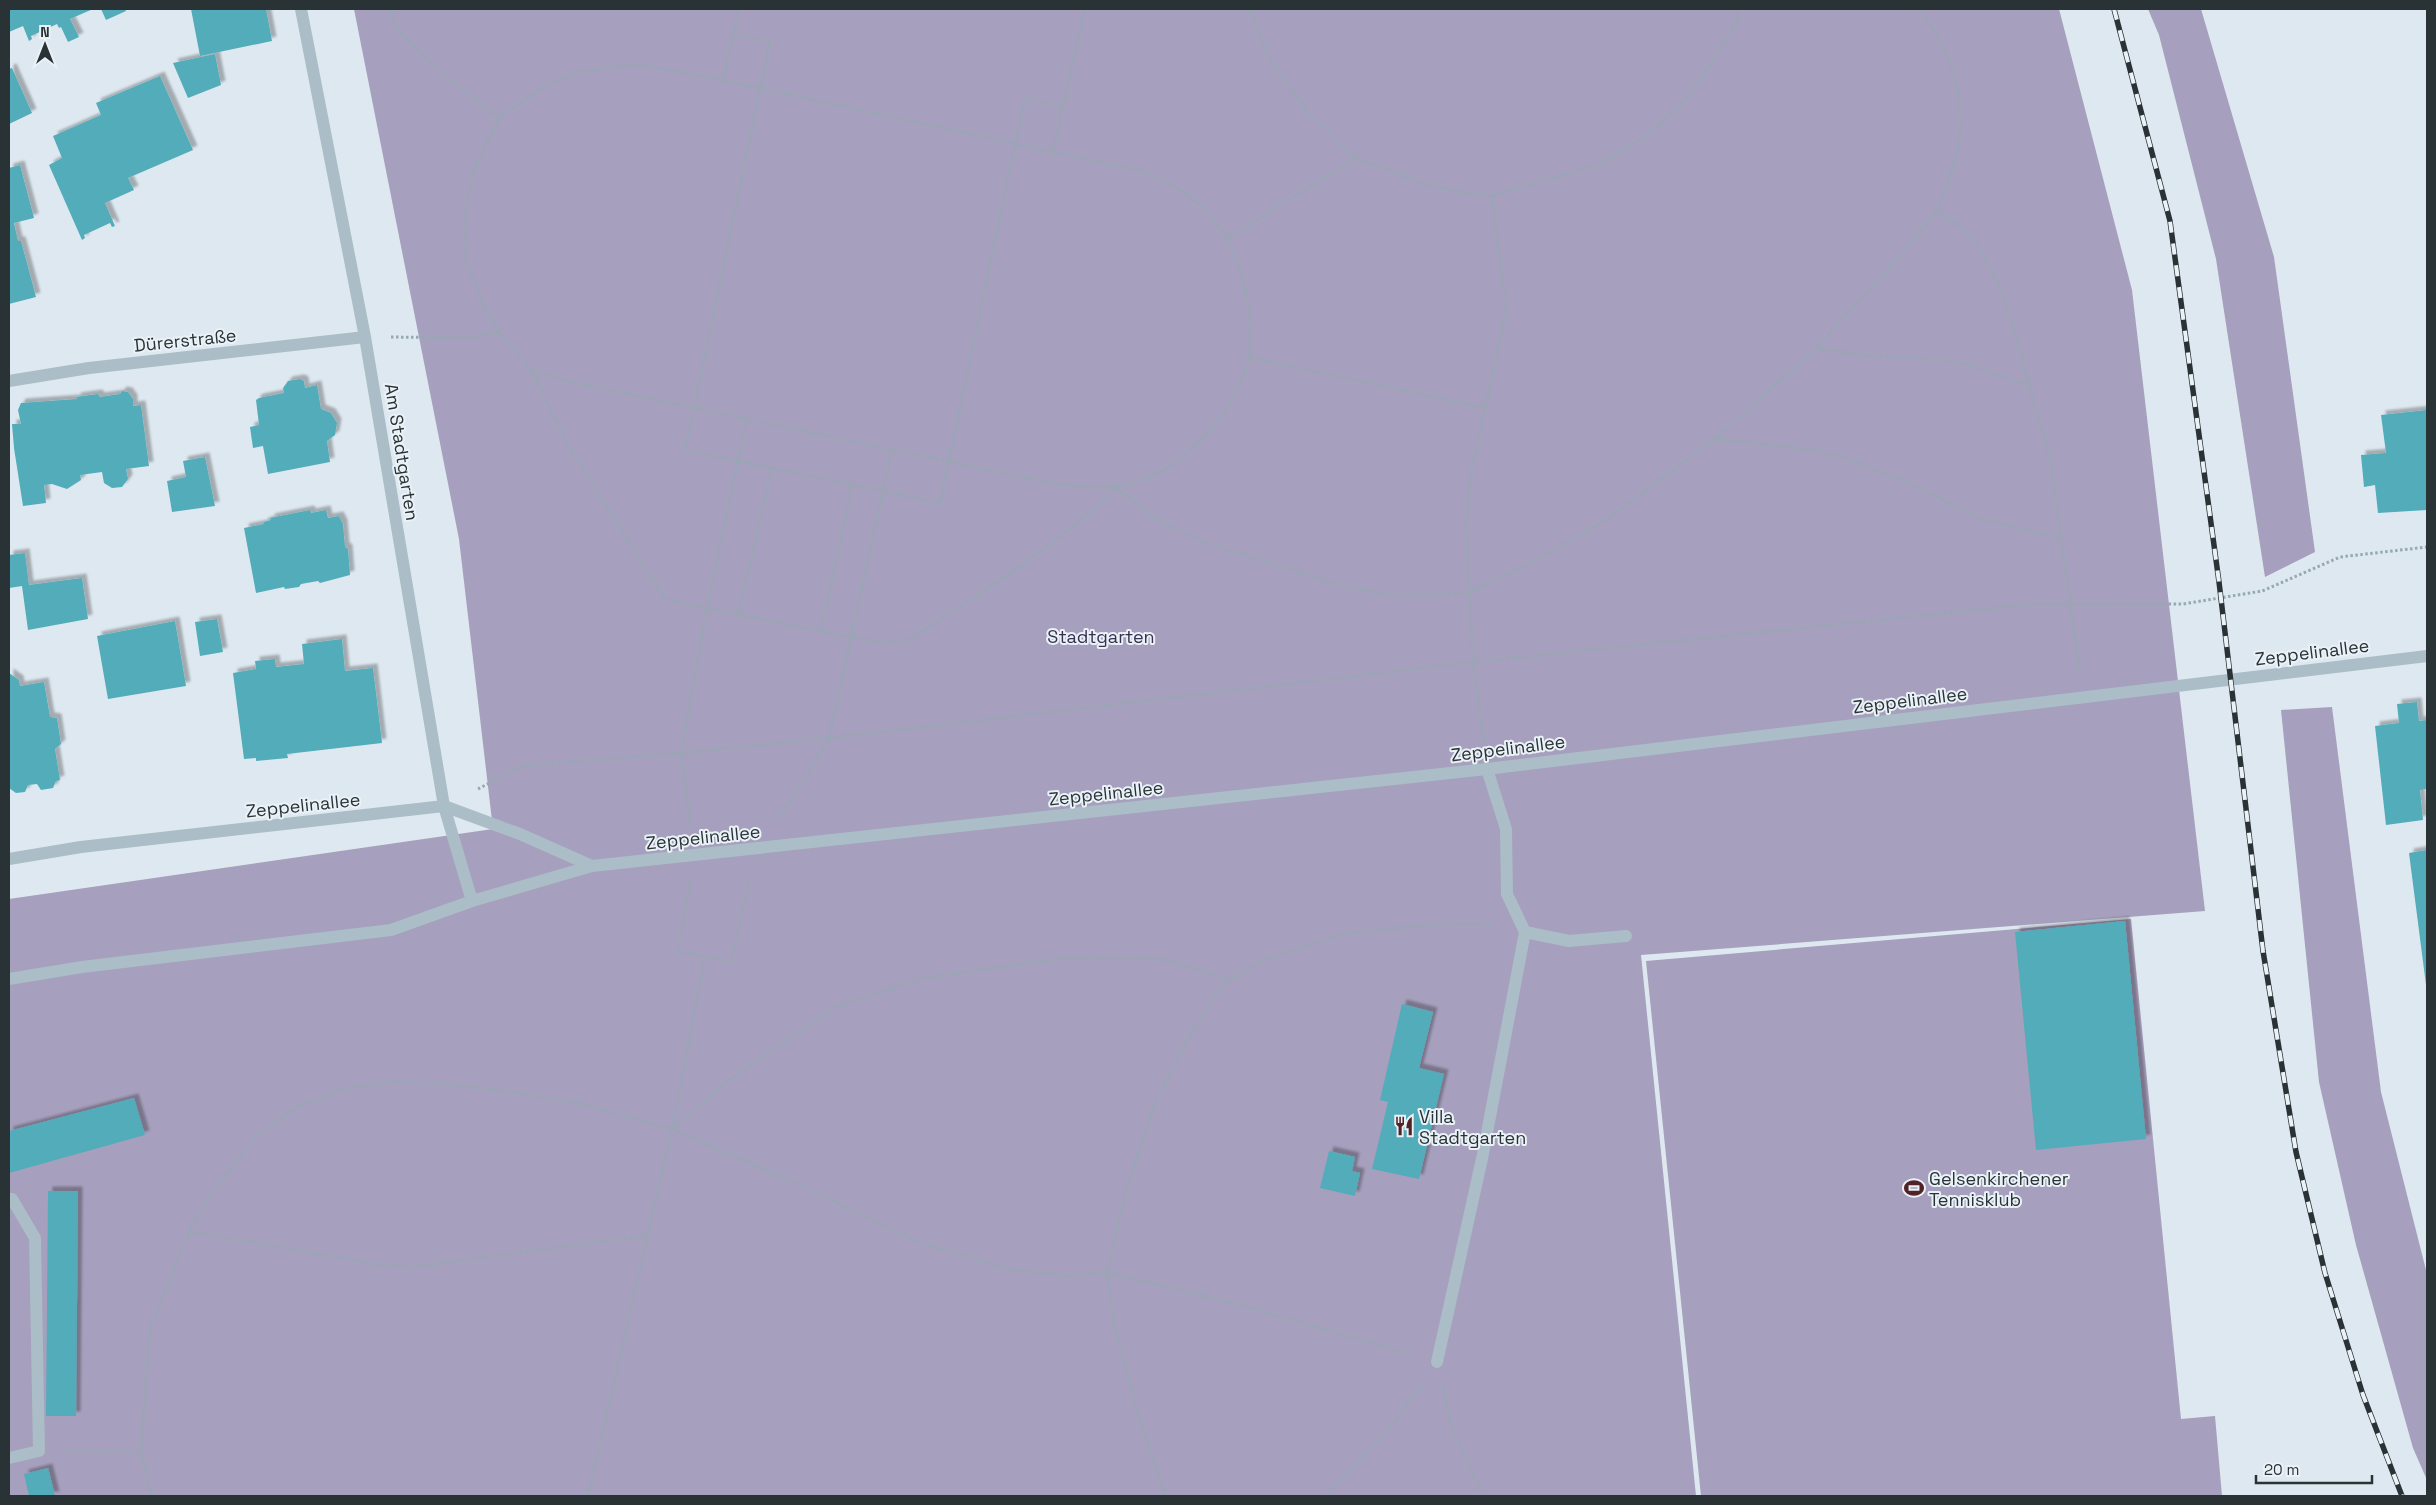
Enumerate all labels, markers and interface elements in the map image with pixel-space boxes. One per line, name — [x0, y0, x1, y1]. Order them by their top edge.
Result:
north arrow — [20, 20, 70, 70]
text: N — [40, 23, 50, 41]
street label: Dürerstraße — [133, 323, 237, 357]
street label: Am Stadtgarten — [380, 382, 424, 522]
park label: Stadtgarten — [1047, 625, 1155, 648]
street label: Zeppelinallee — [2254, 634, 2370, 670]
street label: Zeppelinallee — [1852, 682, 1968, 718]
street label: Zeppelinallee — [1450, 730, 1566, 766]
street label: Zeppelinallee — [1048, 776, 1164, 810]
street label: Zeppelinallee — [245, 788, 361, 822]
street label: Zeppelinallee — [645, 820, 761, 854]
place label: Villa Stadtgarten — [1419, 1105, 1526, 1149]
restaurant icon: Villa Stadtgarten — [1393, 1115, 1415, 1137]
place label: Gelsenkirchener Tennisklub — [1929, 1167, 2069, 1211]
sports icon: Gelsenkirchener Tennisklub — [1903, 1177, 1925, 1199]
scale bar — [2256, 1452, 2372, 1484]
text: 20 m — [2264, 1460, 2299, 1479]

